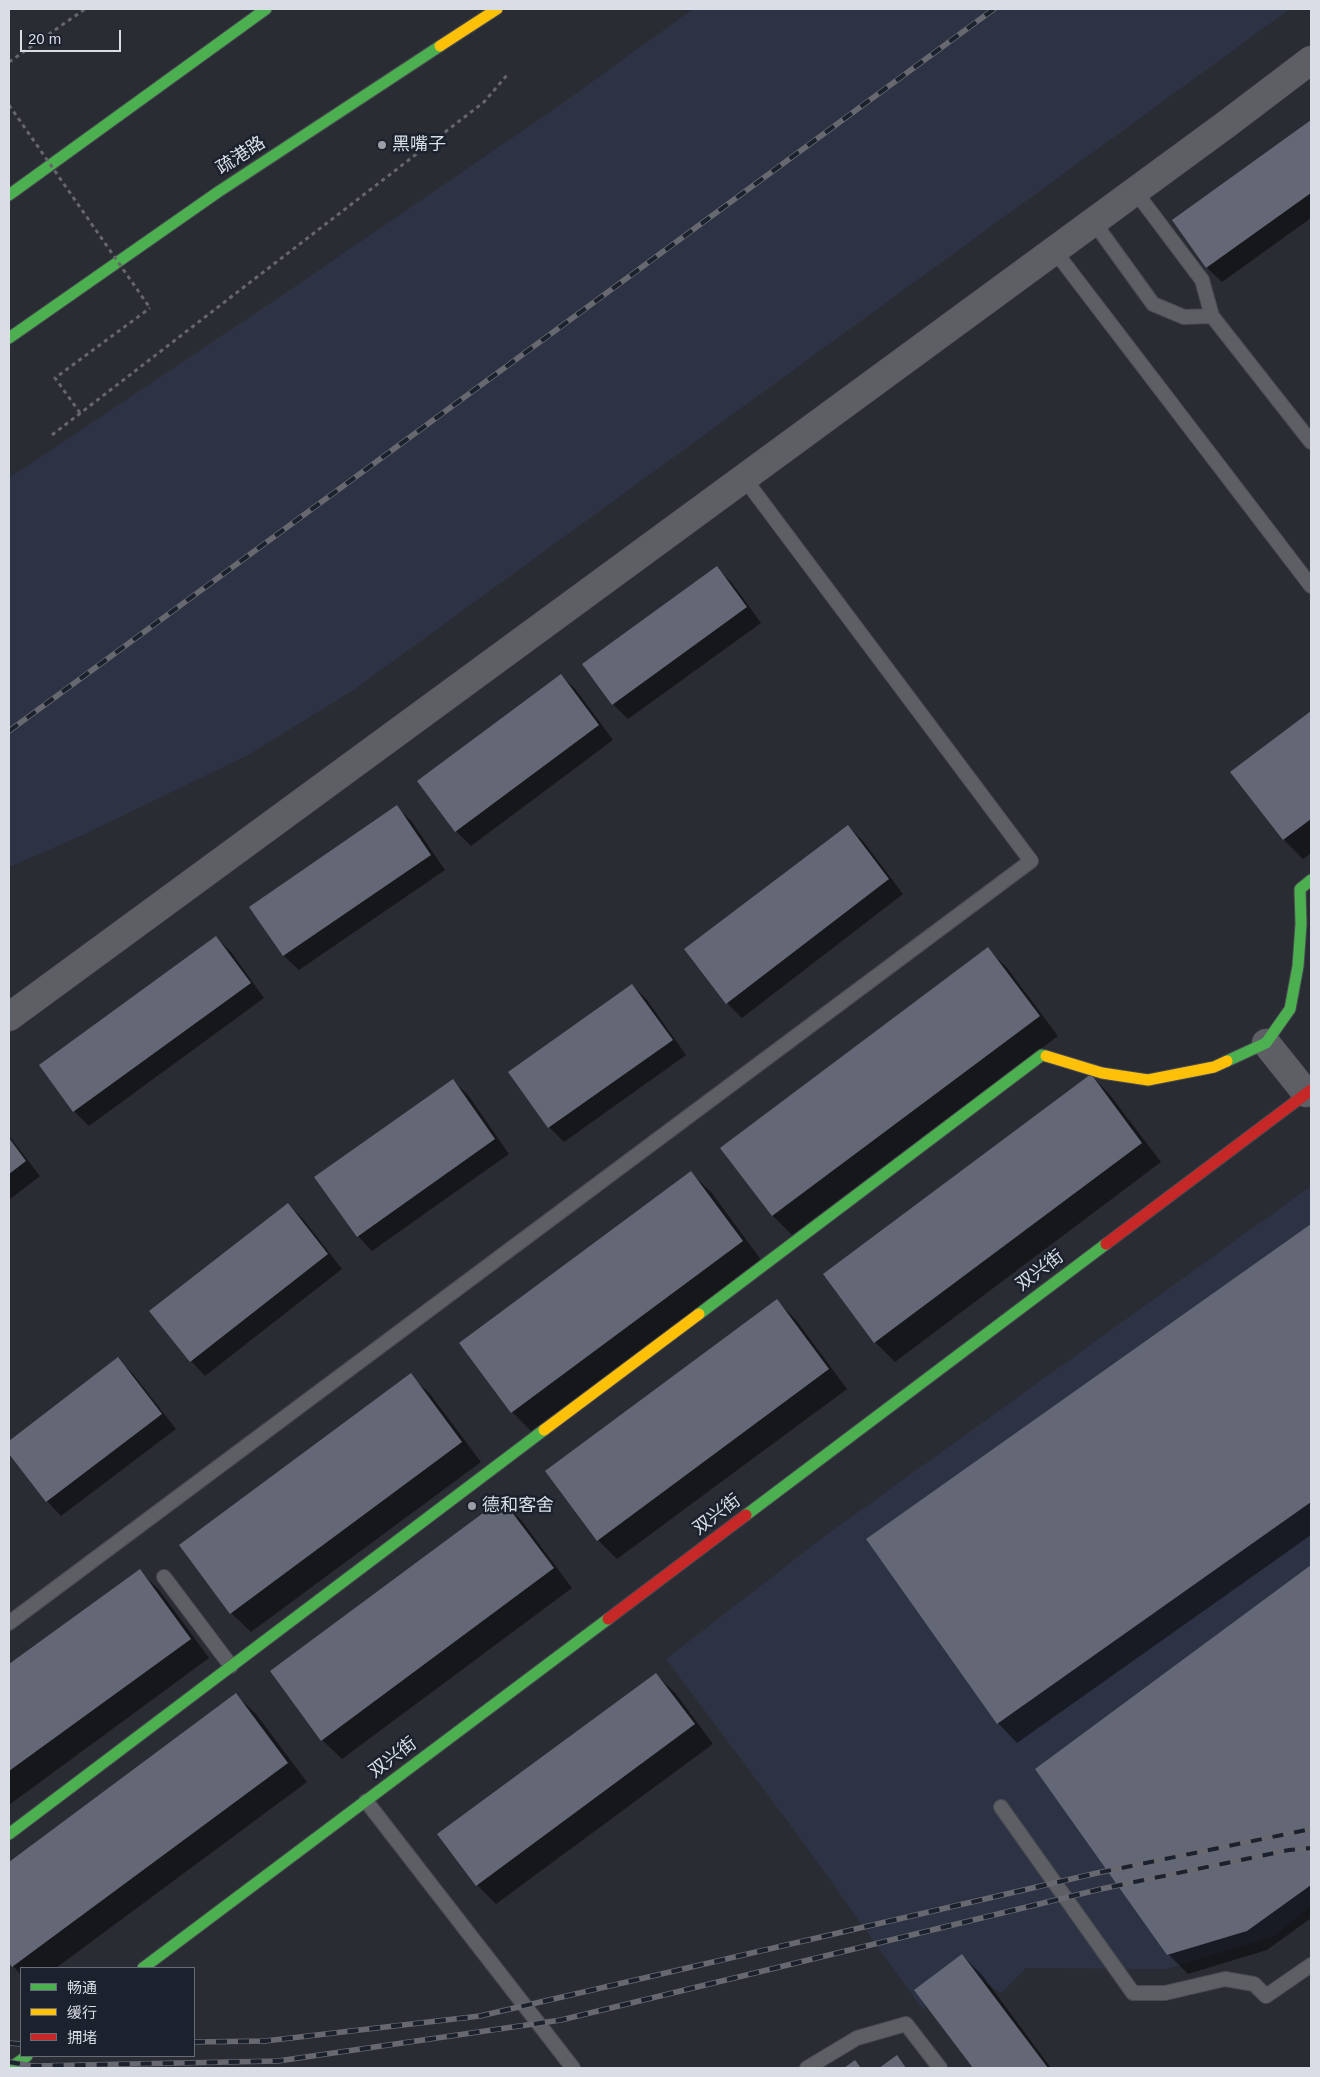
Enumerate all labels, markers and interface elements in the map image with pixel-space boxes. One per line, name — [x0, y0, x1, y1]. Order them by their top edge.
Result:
scale bar — [22, 20, 124, 52]
text: 20 m — [28, 30, 61, 47]
street label: 疏港路 — [212, 132, 270, 180]
place label: 黑嘴子 — [392, 134, 446, 156]
marker: 黑嘴子 — [376, 139, 388, 151]
street label: 双兴街 — [1012, 1246, 1068, 1296]
street label: 双兴街 — [689, 1490, 745, 1540]
place label: 德和客舍 — [482, 1495, 554, 1517]
marker: 德和客舍 — [466, 1500, 478, 1512]
street label: 双兴街 — [365, 1733, 421, 1783]
legend — [20, 1967, 195, 2057]
text: 畅通 — [67, 1979, 97, 1996]
text: 缓行 — [67, 2004, 97, 2021]
text: 拥堵 — [67, 2029, 97, 2046]

